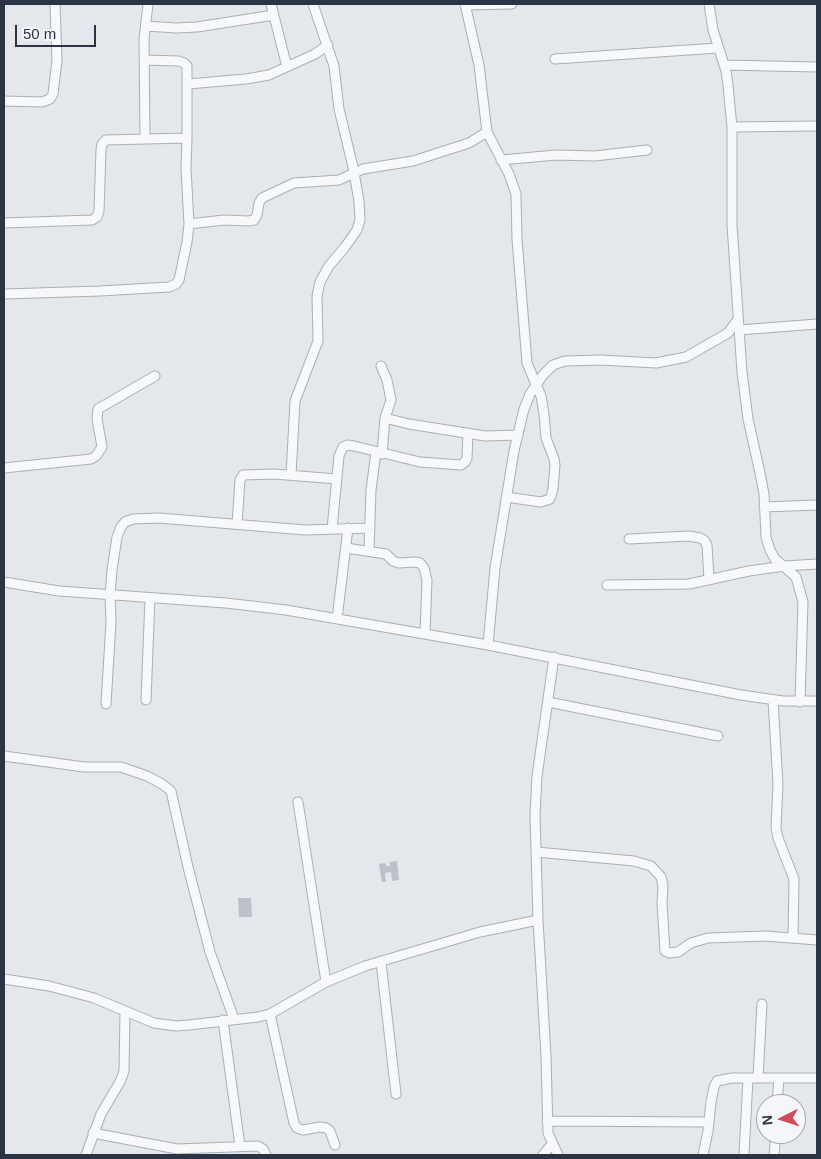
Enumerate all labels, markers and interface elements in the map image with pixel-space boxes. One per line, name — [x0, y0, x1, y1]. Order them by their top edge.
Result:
scale bar — [18, 15, 99, 47]
text: 50 m — [23, 25, 56, 42]
north arrow — [756, 1094, 806, 1144]
text: N — [759, 1114, 775, 1126]

